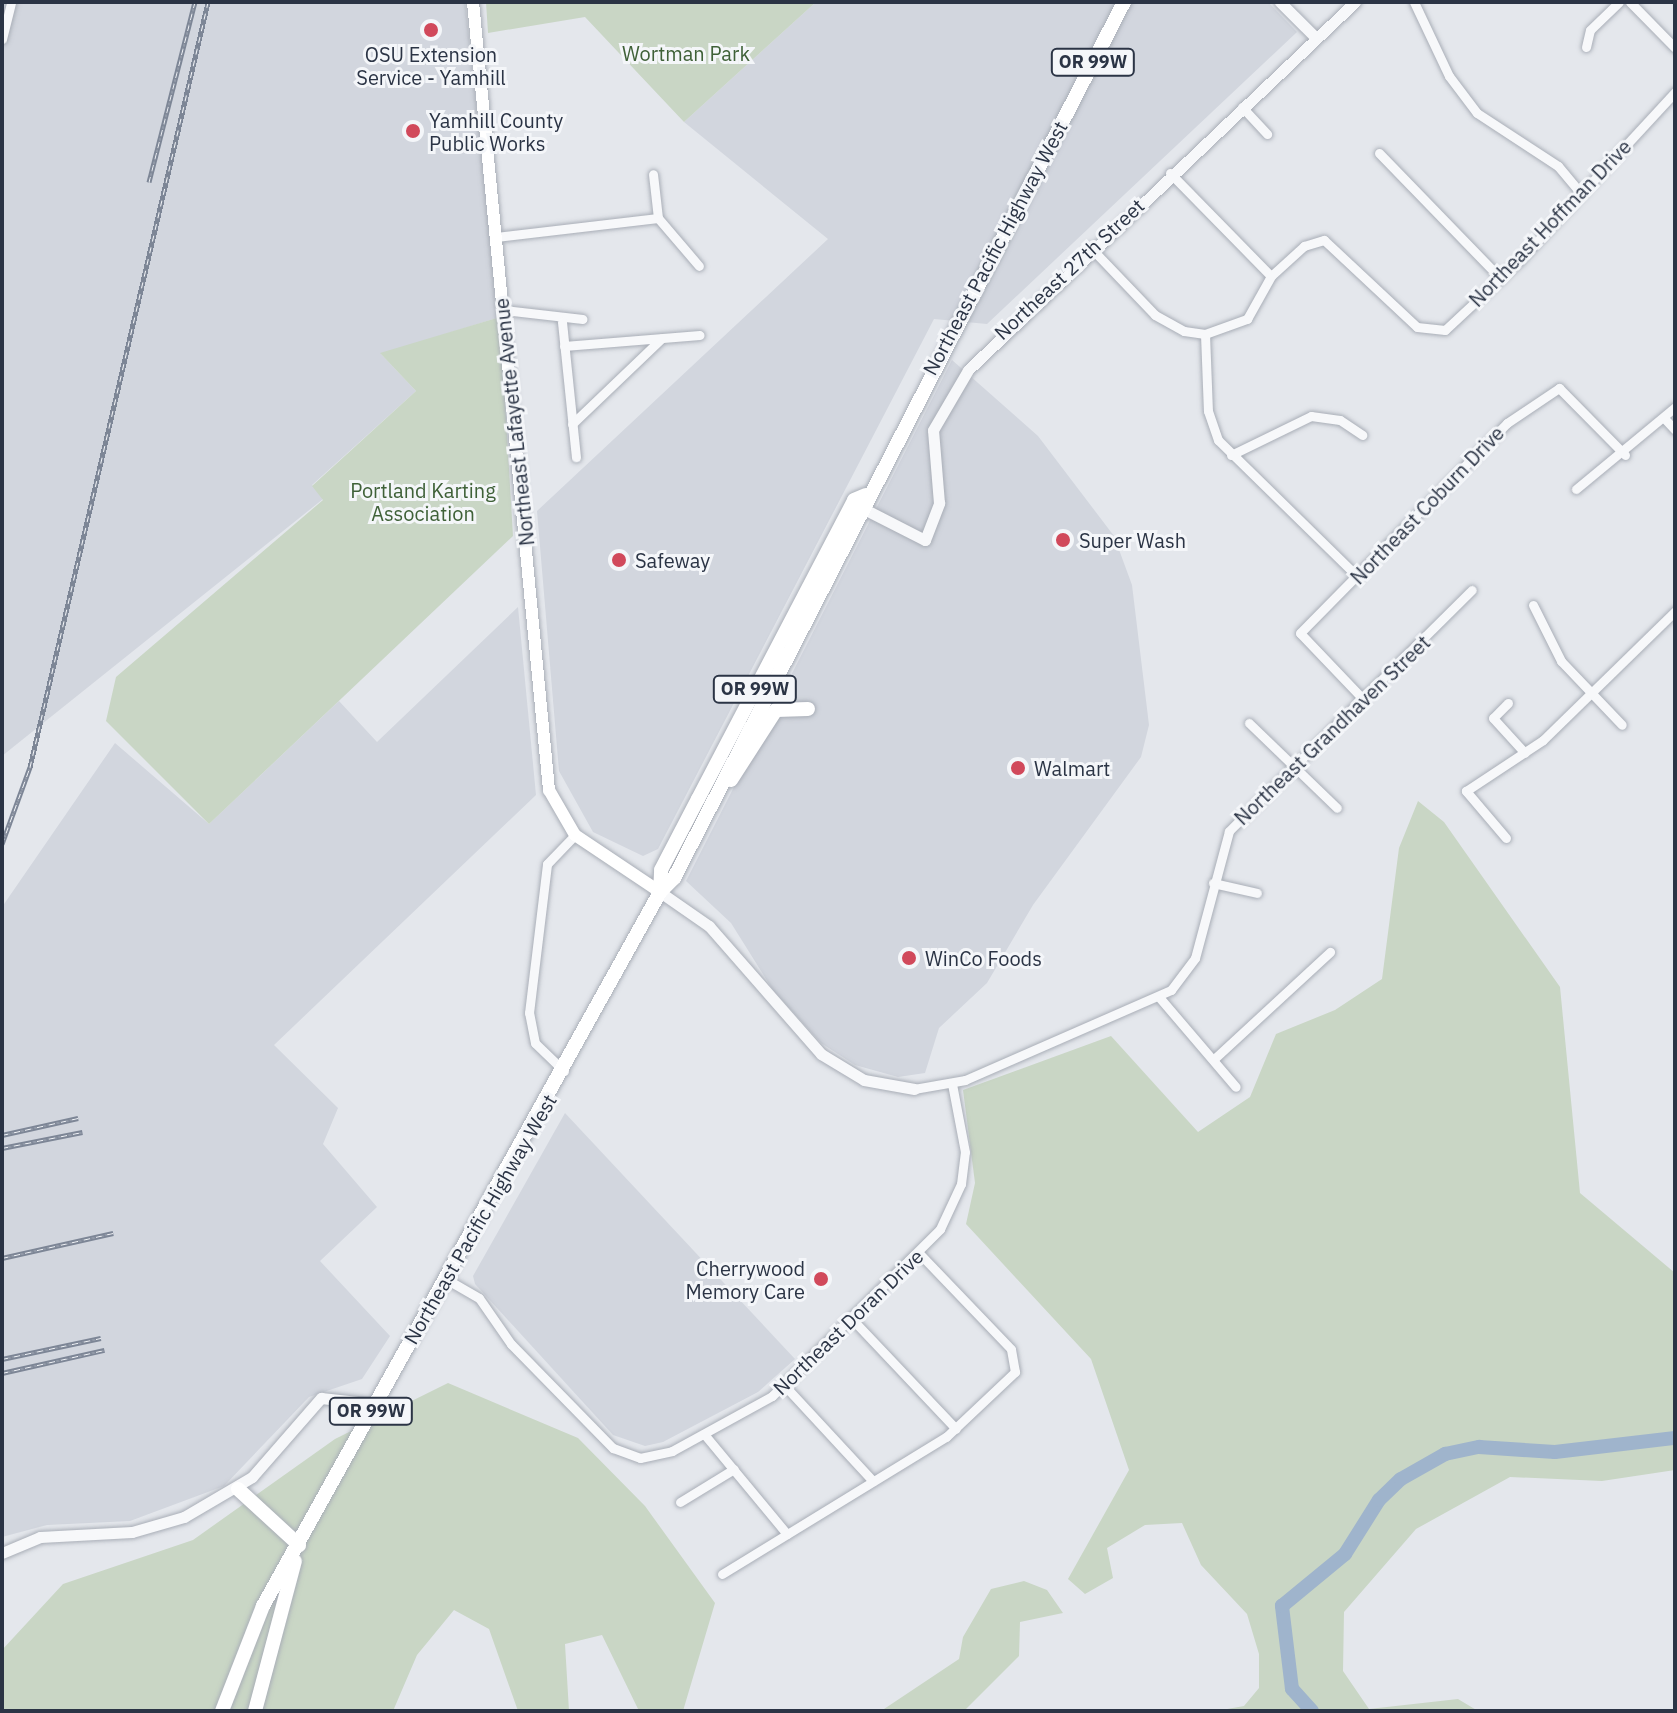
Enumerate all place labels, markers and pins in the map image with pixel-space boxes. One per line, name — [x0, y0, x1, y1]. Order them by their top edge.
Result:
marker: OSU Extension Service - Yamhill — [422, 21, 440, 39]
place label: OSU Extension Service - Yamhill — [356, 42, 506, 89]
place label: Yamhill County Public Works — [429, 108, 563, 155]
marker: Yamhill County Public Works — [404, 122, 422, 140]
place label: Super Wash — [1079, 528, 1186, 552]
marker: Super Wash — [1054, 531, 1072, 549]
place label: Safeway — [635, 548, 710, 572]
marker: Safeway — [610, 551, 628, 569]
place label: Walmart — [1034, 756, 1110, 780]
marker: Walmart — [1009, 759, 1027, 777]
place label: WinCo Foods — [925, 946, 1042, 970]
marker: WinCo Foods — [900, 949, 918, 967]
place label: Cherrywood Memory Care — [686, 1256, 805, 1303]
marker: Cherrywood Memory Care — [812, 1270, 830, 1288]

